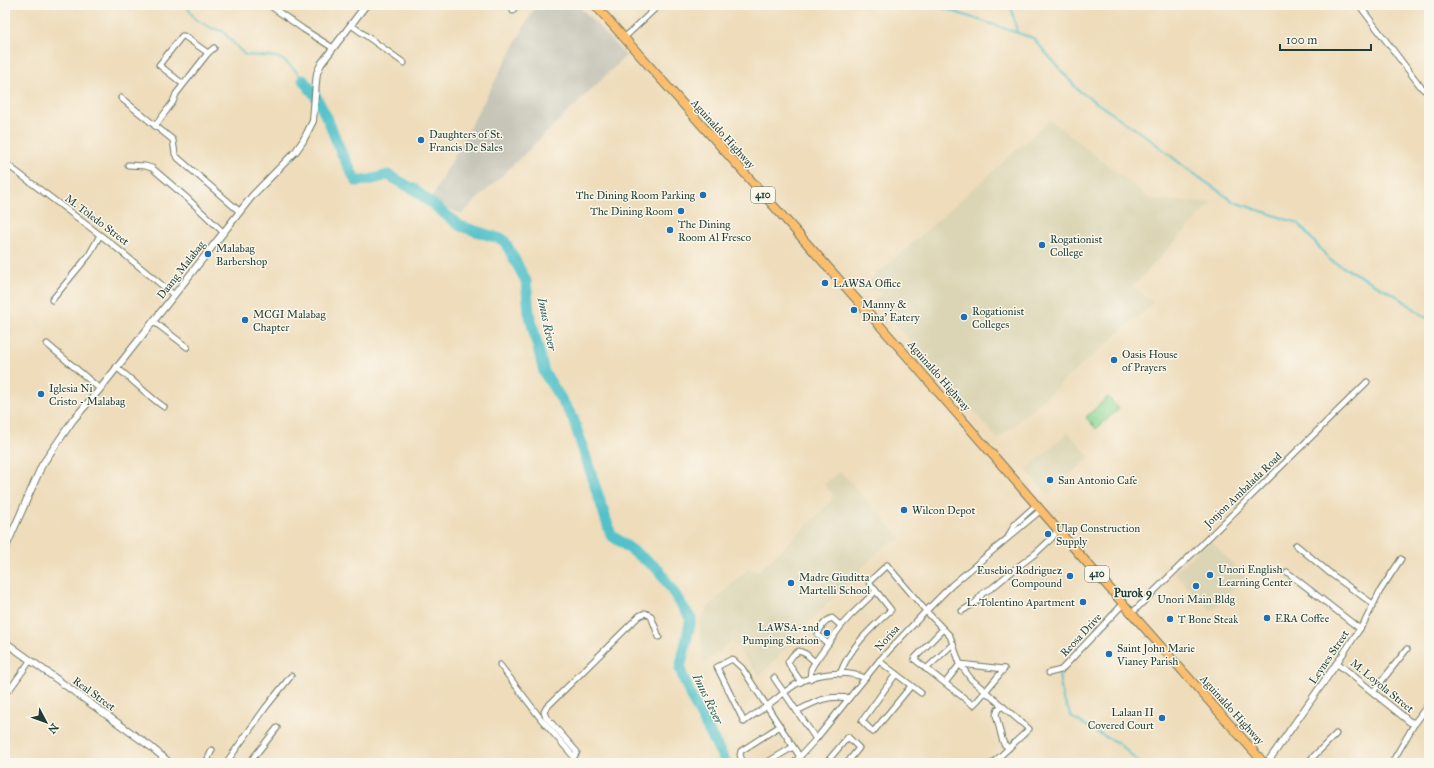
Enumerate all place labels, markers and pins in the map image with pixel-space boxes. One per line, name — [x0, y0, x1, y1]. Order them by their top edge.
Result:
place label: Daughters of St. Francis De Sales — [429, 128, 503, 154]
marker: Daughters of St. Francis De Sales — [416, 135, 426, 145]
place label: The Dining Room Parking — [576, 189, 696, 202]
marker: The Dining Room Parking — [698, 190, 708, 200]
place label: The Dining Room — [590, 205, 674, 218]
marker: The Dining Room — [676, 206, 686, 216]
place label: The Dining Room Al Fresco — [678, 218, 751, 244]
marker: The Dining Room Al Fresco — [665, 225, 675, 235]
place label: Rogationist College — [1050, 233, 1103, 259]
marker: Rogationist College — [1037, 240, 1047, 250]
place label: Malabag Barbershop — [216, 242, 268, 268]
marker: Malabag Barbershop — [203, 249, 213, 259]
place label: LAWSA Office — [833, 277, 902, 290]
marker: LAWSA Office — [820, 278, 830, 288]
place label: Manny & Dina' Eatery — [862, 298, 921, 324]
marker: Manny & Dina' Eatery — [849, 305, 859, 315]
place label: Rogationist Colleges — [972, 305, 1025, 331]
place label: MCGI Malabag Chapter — [253, 308, 326, 334]
marker: Rogationist Colleges — [959, 312, 969, 322]
marker: MCGI Malabag Chapter — [240, 315, 250, 325]
place label: Oasis House of Prayers — [1122, 348, 1178, 374]
marker: Oasis House of Prayers — [1109, 355, 1119, 365]
place label: Iglesia Ni Cristo - Malabag — [49, 382, 126, 408]
marker: Iglesia Ni Cristo - Malabag — [36, 389, 46, 399]
place label: San Antonio Cafe — [1058, 474, 1138, 487]
marker: San Antonio Cafe — [1045, 475, 1055, 485]
place label: Wilcon Depot — [912, 504, 975, 517]
marker: Wilcon Depot — [899, 505, 909, 515]
place label: Ulap Construction Supply — [1056, 522, 1140, 548]
marker: Ulap Construction Supply — [1043, 529, 1053, 539]
place label: Unori English Learning Center — [1218, 563, 1293, 589]
place label: Eusebio Rodriguez Compound — [977, 564, 1062, 590]
marker: Unori English Learning Center — [1205, 570, 1215, 580]
place label: Madre Giuditta Martelli School — [799, 571, 870, 597]
marker: Eusebio Rodriguez Compound — [1065, 571, 1075, 581]
marker: Madre Giuditta Martelli School — [786, 578, 796, 588]
marker: Unori Main Bldg — [1191, 581, 1201, 591]
place label: Unori Main Bldg — [1157, 593, 1236, 606]
place label: L. Tolentino Apartment — [967, 596, 1075, 609]
marker: L. Tolentino Apartment — [1078, 597, 1088, 607]
place label: ERA Coffee — [1275, 612, 1330, 625]
place label: T Bone Steak — [1178, 613, 1239, 626]
marker: ERA Coffee — [1262, 613, 1272, 623]
marker: T Bone Steak — [1165, 614, 1175, 624]
place label: LAWSA-2nd Pumping Station — [742, 621, 819, 647]
marker: LAWSA-2nd Pumping Station — [822, 628, 832, 638]
place label: Saint John Marie Vianey Parish — [1116, 642, 1195, 668]
marker: Saint John Marie Vianey Parish — [1104, 649, 1114, 659]
place label: Lalaan II Covered Court — [1088, 706, 1154, 732]
marker: Lalaan II Covered Court — [1157, 713, 1167, 723]

